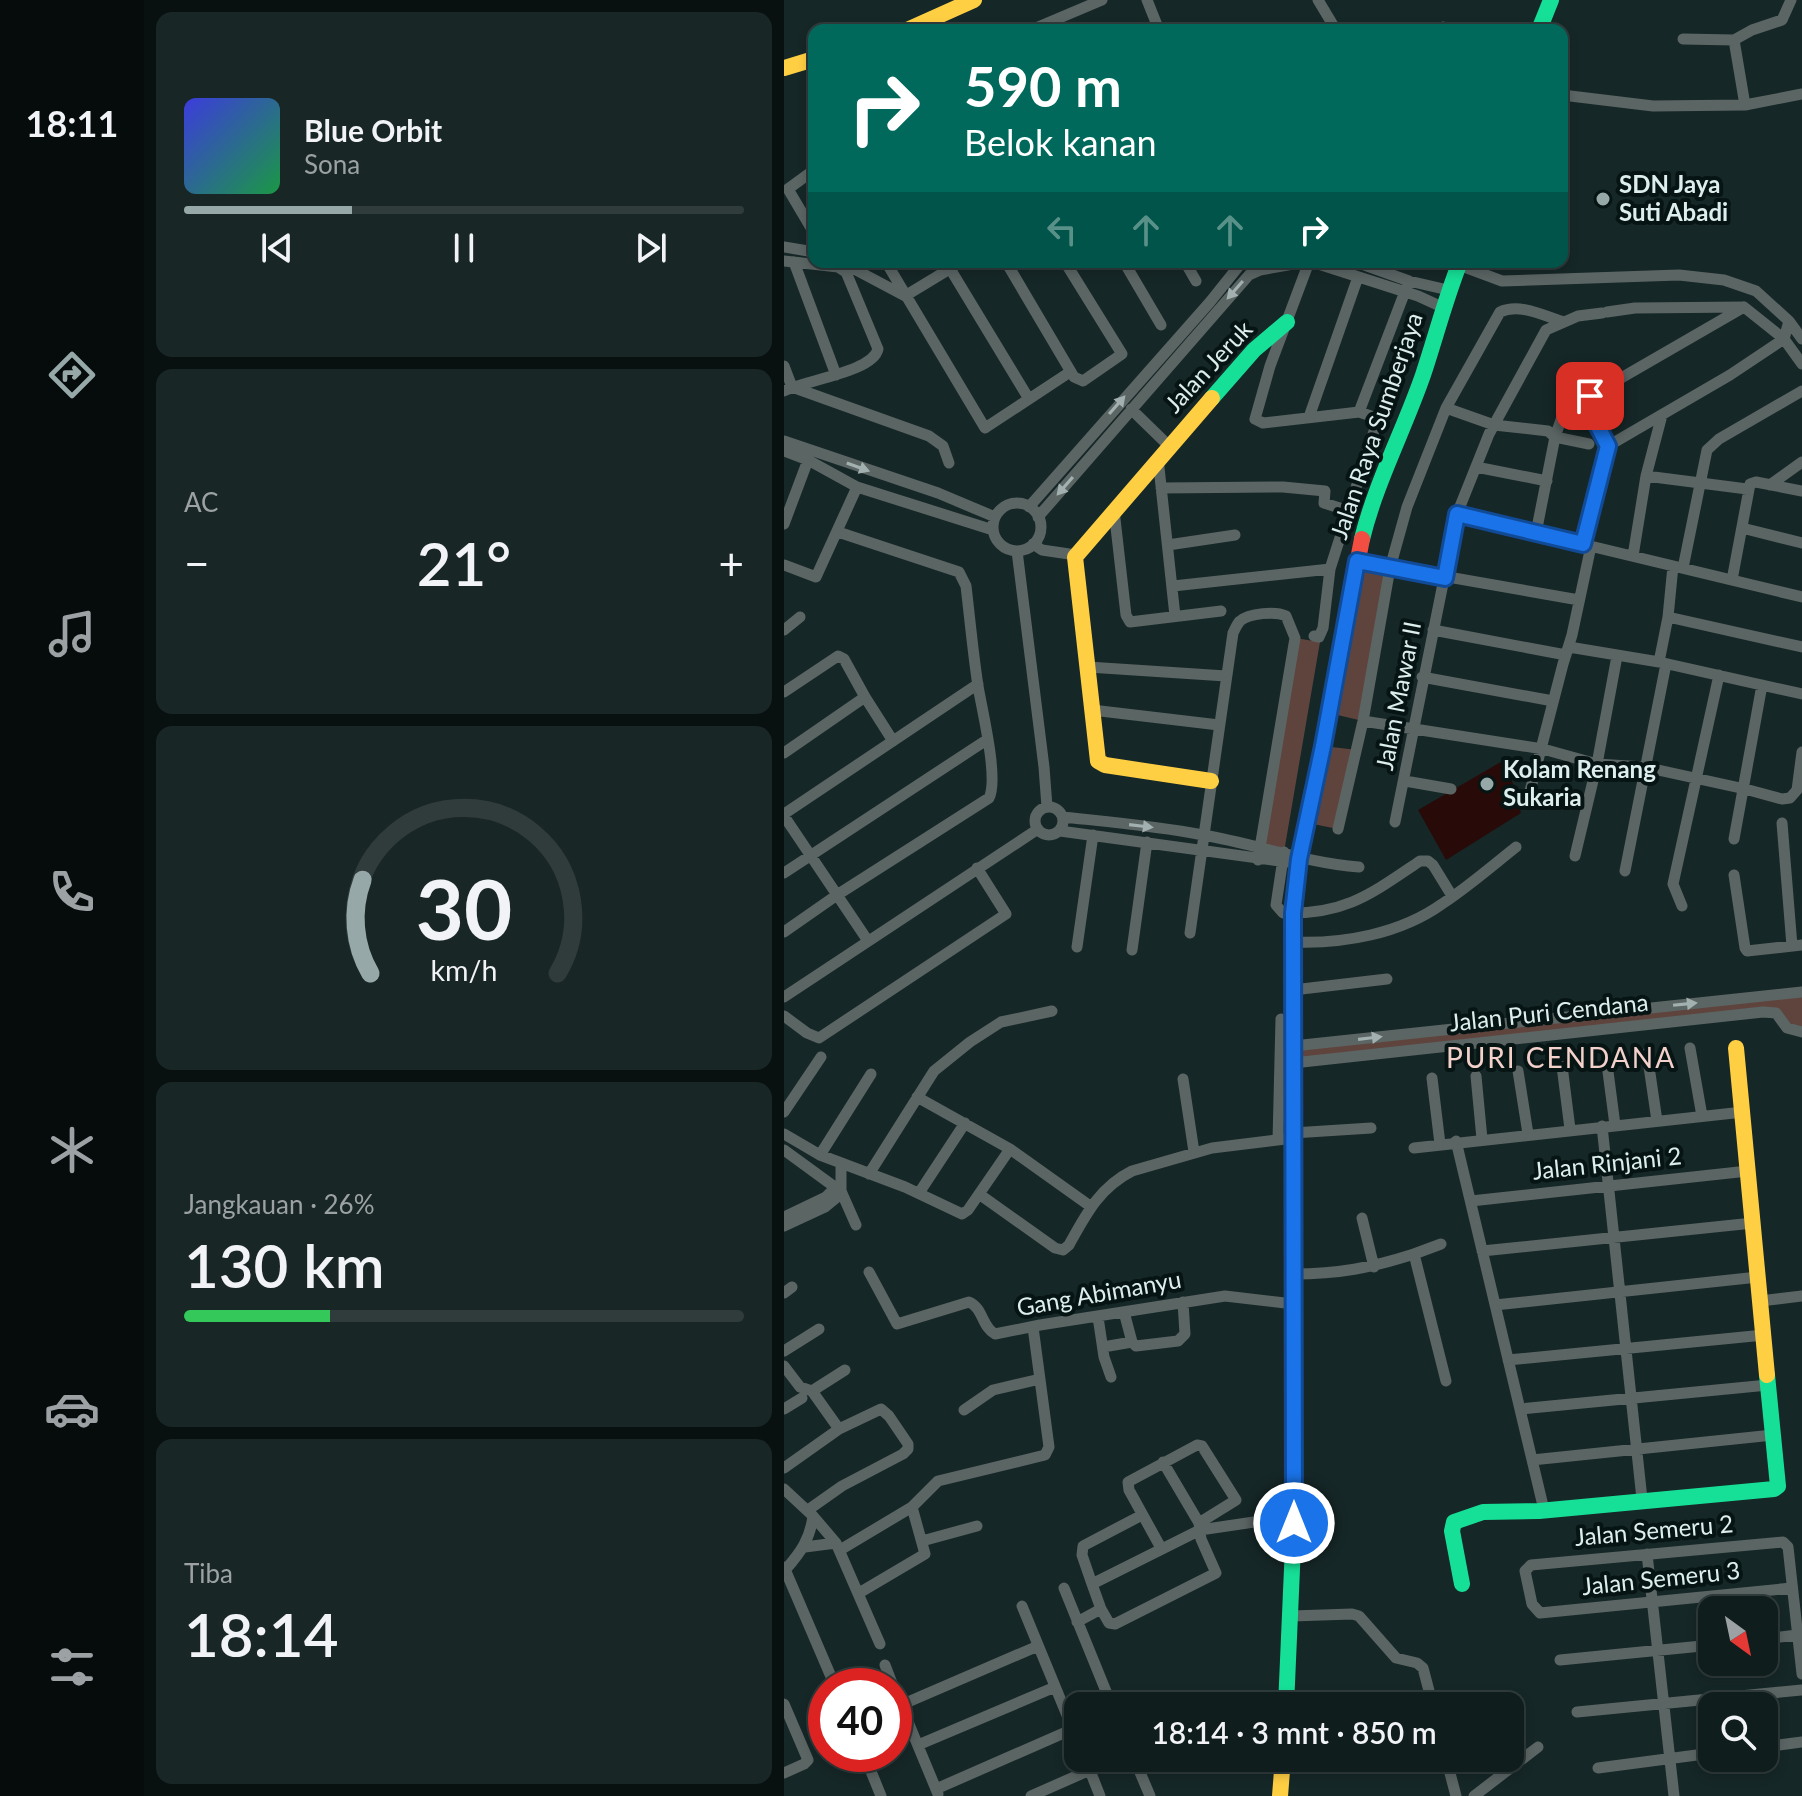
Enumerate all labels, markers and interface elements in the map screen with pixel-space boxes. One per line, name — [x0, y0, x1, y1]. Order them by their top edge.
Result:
text: 590 m — [964, 52, 1122, 119]
icon: right — [832, 56, 936, 160]
text: 18:11 — [26, 101, 118, 145]
text: Blue Orbit — [304, 112, 442, 148]
text: Belok kanan — [964, 120, 1157, 164]
text: Sona — [304, 148, 360, 180]
place label: SDN Jaya Suti Abadi — [1619, 169, 1728, 226]
marker: SDN Jaya Suti Abadi — [1594, 190, 1612, 208]
icon: left — [1040, 208, 1084, 252]
icon: ahead — [1124, 208, 1168, 252]
icon: ahead — [1208, 208, 1252, 252]
icon: right — [1292, 208, 1336, 252]
icon: previous — [255, 226, 299, 270]
icon: pause — [442, 226, 486, 270]
icon: next — [629, 226, 673, 270]
one-way arrow — [1227, 281, 1245, 300]
street label: Jalan Raya Sumberjaya — [1323, 308, 1428, 543]
street label: Jalan Jeruk — [1158, 314, 1258, 418]
icon: directions — [44, 347, 100, 403]
pin — [1556, 362, 1624, 430]
icon: arrive — [1568, 374, 1612, 418]
one-way arrow — [1107, 396, 1125, 415]
one-way arrow — [846, 461, 870, 473]
one-way arrow — [1056, 477, 1074, 496]
text: AC — [184, 486, 219, 518]
text: 21° — [417, 527, 511, 599]
text: − — [184, 537, 210, 589]
text: + — [718, 537, 744, 589]
icon: music — [44, 606, 100, 662]
street label: Jalan Mawar II — [1369, 619, 1426, 773]
place label: Kolam Renang Sukaria — [1503, 754, 1656, 811]
marker: Kolam Renang Sukaria — [1478, 775, 1496, 793]
one-way arrow — [1129, 819, 1154, 832]
text: 30 — [416, 858, 512, 958]
icon: phone — [44, 864, 100, 920]
text: km/h — [431, 953, 497, 987]
street label: Jalan Puri Cendana — [1448, 987, 1650, 1036]
one-way arrow — [1673, 997, 1698, 1010]
one-way arrow — [1358, 1031, 1383, 1044]
district label: PURI CENDANA — [1446, 1040, 1676, 1074]
icon: climate — [44, 1122, 100, 1178]
street label: Jalan Rinjani 2 — [1531, 1140, 1683, 1185]
text: Jangkauan · 26% — [184, 1188, 375, 1220]
text: 130 km — [184, 1229, 385, 1301]
street label: Gang Abimanyu — [1014, 1264, 1183, 1321]
icon: car — [44, 1381, 100, 1437]
position arrow — [1252, 1481, 1336, 1565]
street label: Jalan Semeru 2 — [1573, 1508, 1734, 1551]
street label: Jalan Semeru 3 — [1580, 1555, 1741, 1600]
text: Tiba — [184, 1557, 233, 1589]
north arrow — [1698, 1596, 1778, 1676]
map controls — [1698, 1596, 1778, 1772]
text: 18:14 — [184, 1598, 338, 1670]
icon: filters — [44, 1639, 100, 1695]
speed limit sign: 40 — [808, 1668, 912, 1772]
button: search — [1698, 1692, 1778, 1772]
text: 18:14 · 3 mnt · 850 m — [1151, 1714, 1437, 1750]

